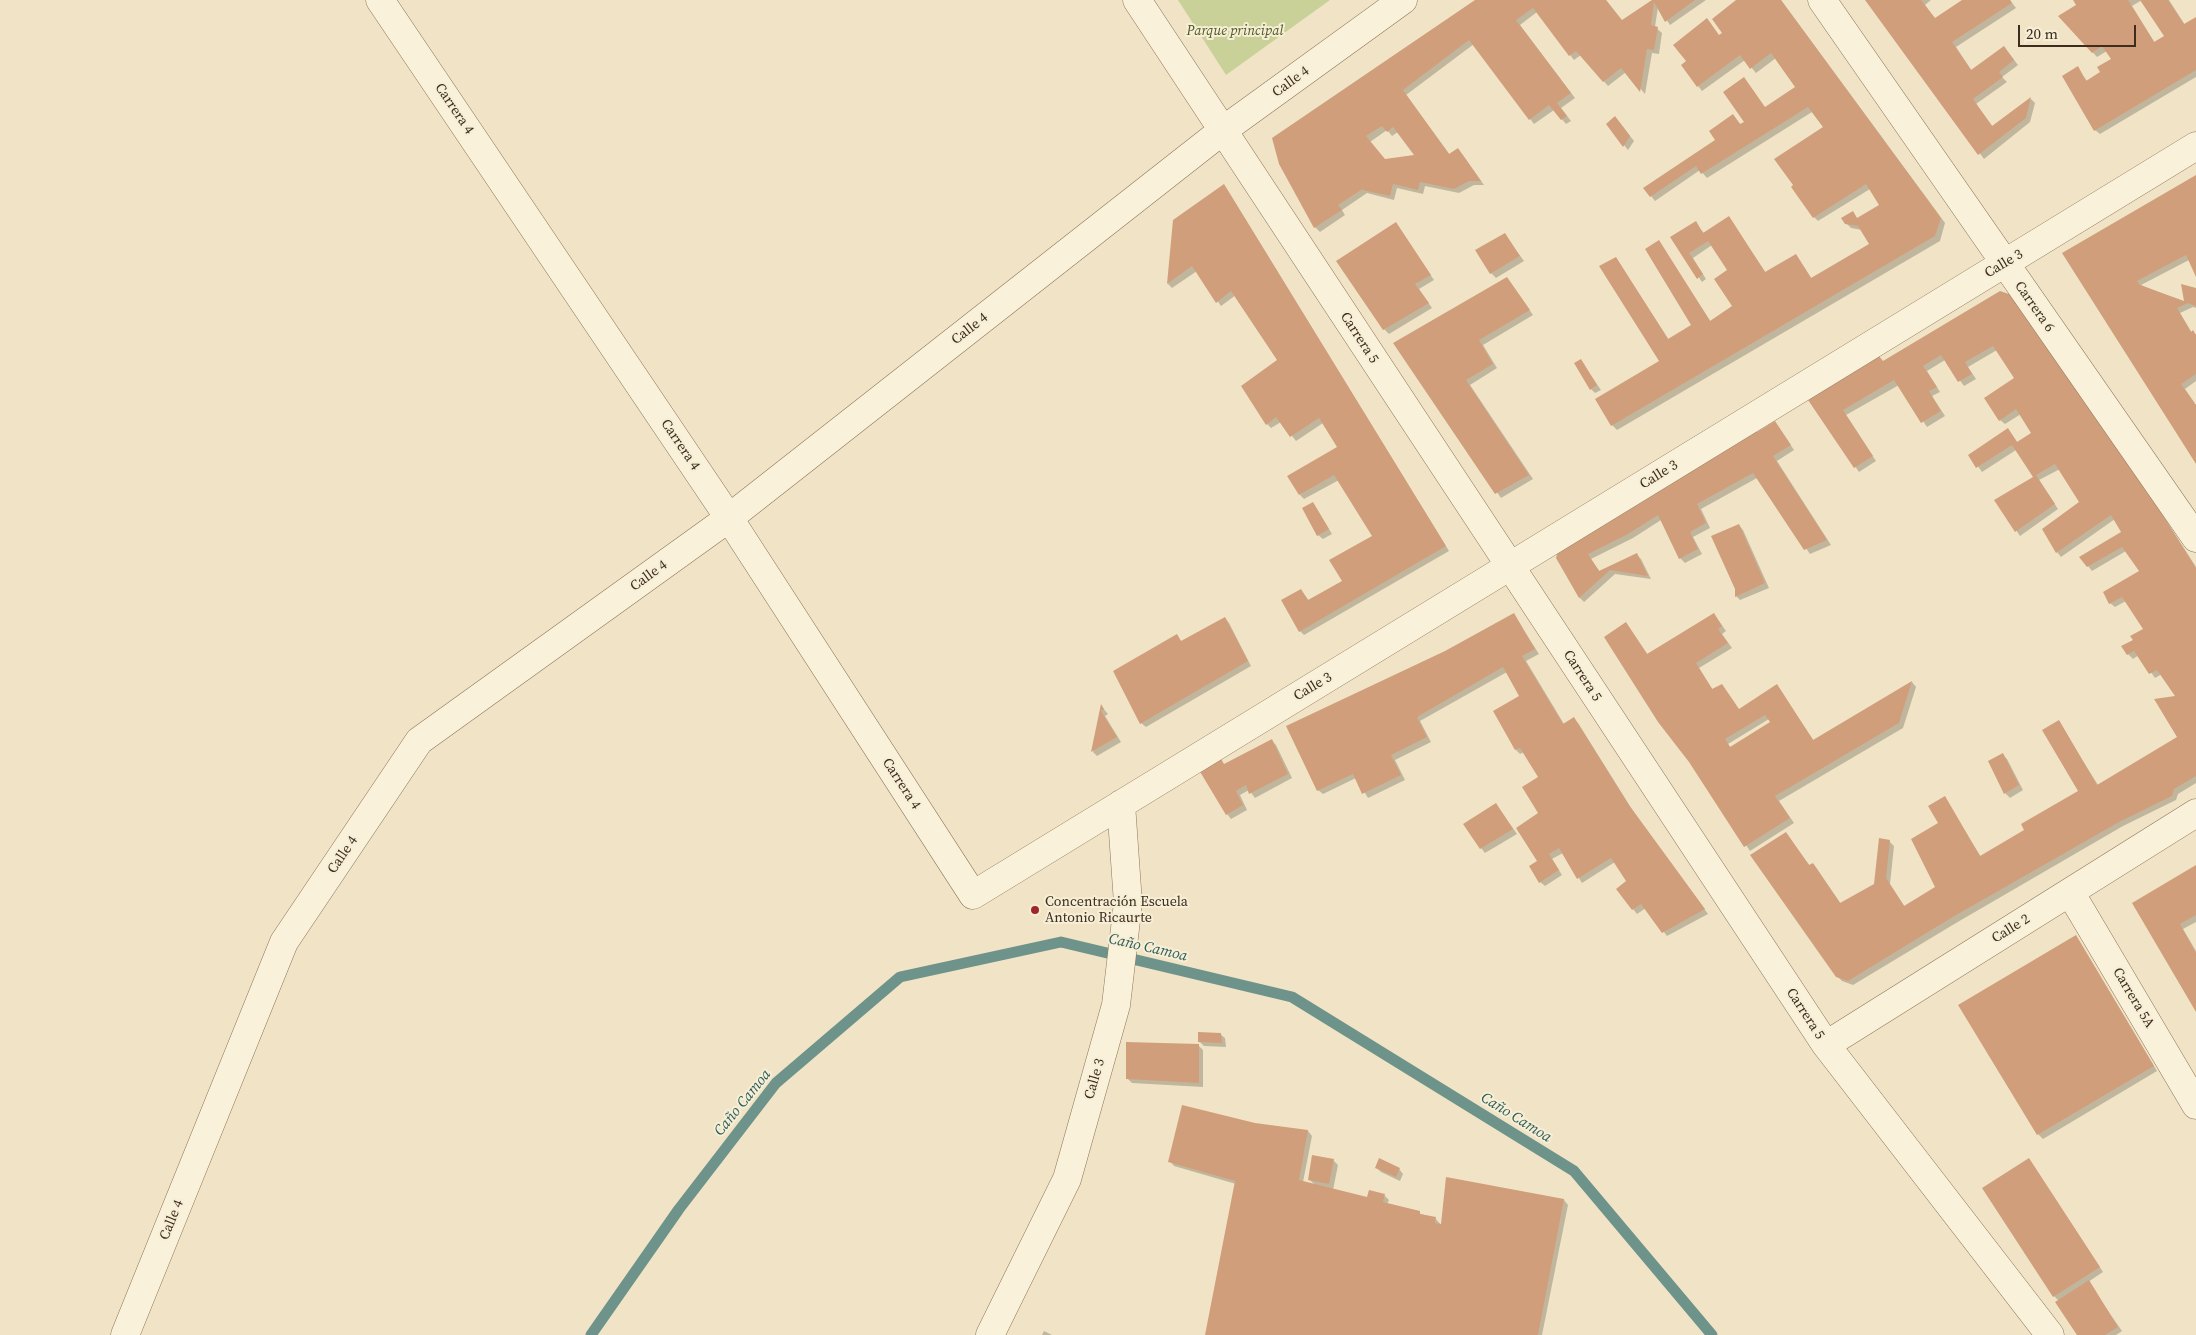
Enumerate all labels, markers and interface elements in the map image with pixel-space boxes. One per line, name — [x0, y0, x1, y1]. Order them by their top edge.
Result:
scale bar — [2021, 15, 2138, 47]
park label: Parque principal — [1187, 23, 1283, 39]
text: 20 m — [2026, 23, 2058, 44]
street label: Calle 4 — [1269, 63, 1313, 101]
street label: Carrera 4 — [431, 80, 477, 138]
street label: Calle 3 — [1982, 246, 2026, 282]
street label: Carrera 6 — [2011, 278, 2057, 336]
street label: Carrera 5 — [1336, 309, 1382, 367]
street label: Calle 4 — [948, 310, 992, 348]
street label: Carrera 4 — [657, 416, 703, 474]
street label: Calle 3 — [1637, 457, 1681, 493]
street label: Calle 4 — [627, 557, 671, 595]
street label: Carrera 5 — [1559, 647, 1605, 705]
street label: Calle 3 — [1291, 669, 1335, 705]
street label: Carrera 4 — [878, 755, 924, 813]
street label: Calle 4 — [324, 833, 362, 877]
place label: Concentración Escuela Antonio Ricaurte — [1045, 894, 1188, 926]
marker: Concentración Escuela Antonio Ricaurte — [1029, 904, 1041, 916]
street label: Calle 2 — [1989, 911, 2033, 947]
water label: Caño Camoa — [1107, 930, 1189, 966]
street label: Carrera 5A — [2108, 965, 2158, 1031]
street label: Carrera 5 — [1782, 985, 1828, 1043]
street label: Calle 3 — [1081, 1057, 1109, 1101]
water label: Caño Camoa — [711, 1066, 775, 1140]
water label: Caño Camoa — [1477, 1089, 1555, 1147]
street label: Calle 4 — [156, 1198, 188, 1242]

